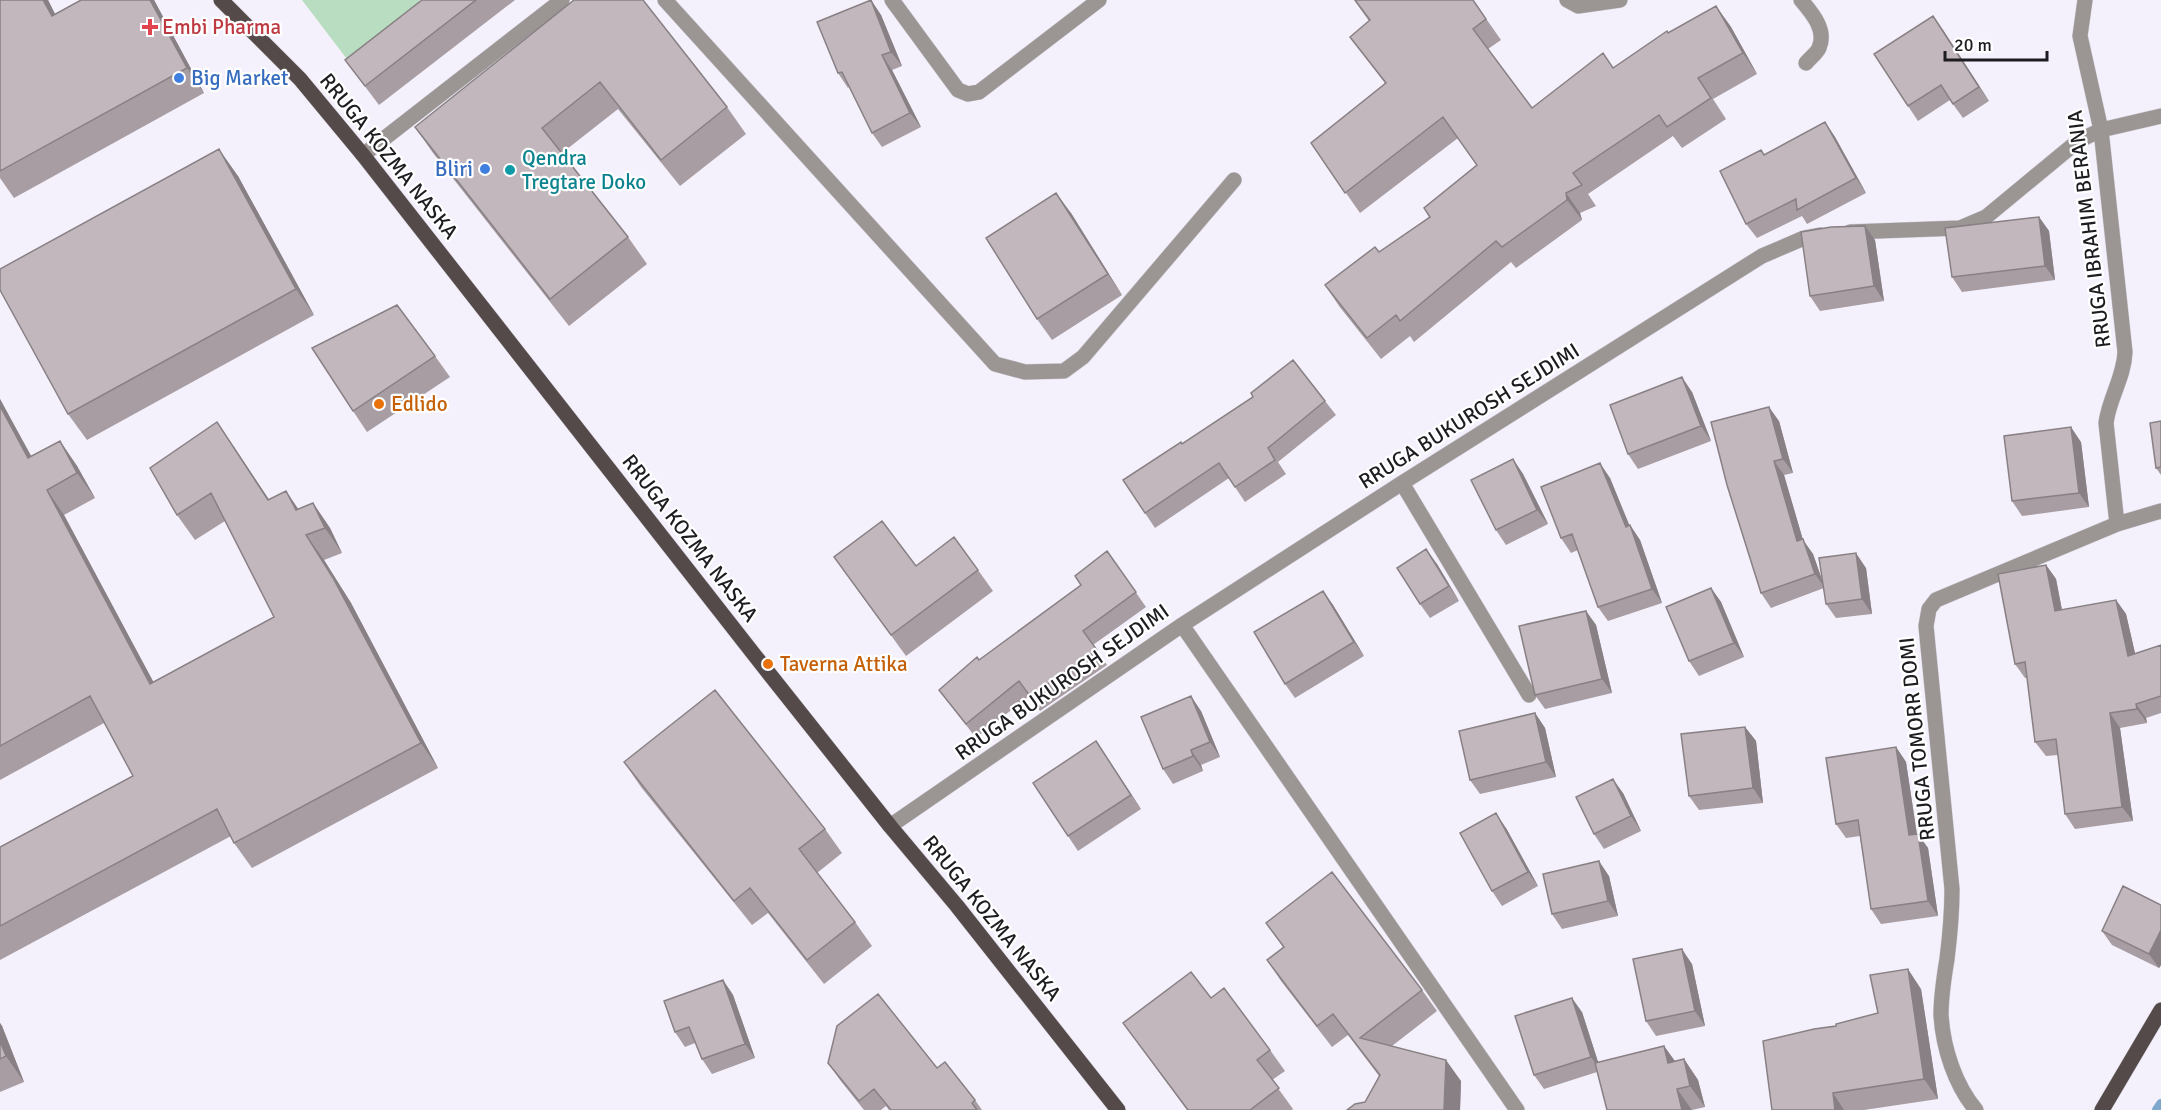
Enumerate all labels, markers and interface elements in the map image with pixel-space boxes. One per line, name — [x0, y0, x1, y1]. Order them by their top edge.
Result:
place label: Embi Pharma — [162, 14, 281, 40]
marker: Embi Pharma — [143, 20, 157, 34]
scale bar — [1945, 24, 2047, 62]
text: 20 m — [1954, 34, 1992, 56]
place label: Big Market — [191, 65, 288, 91]
street label: RRUGA KOZMA NASKA — [314, 68, 464, 244]
marker: Big Market — [172, 71, 186, 85]
street label: RRUGA IBRAHIM BERANIA — [2061, 109, 2116, 349]
place label: Qendra Tregtare Doko — [522, 145, 646, 195]
place label: Bliri — [435, 156, 473, 182]
marker: Bliri — [478, 162, 492, 176]
marker: Qendra Tregtare Doko — [503, 163, 517, 177]
street label: RRUGA BUKUROSH SEJDIMI — [1354, 337, 1584, 495]
place label: Edlido — [391, 391, 448, 417]
marker: Edlido — [372, 397, 386, 411]
street label: RRUGA KOZMA NASKA — [616, 449, 764, 627]
street label: RRUGA BUKUROSH SEJDIMI — [950, 598, 1174, 766]
street label: RRUGA TOMORR DOMI — [1893, 636, 1941, 842]
place label: Taverna Attika — [780, 651, 908, 677]
marker: Taverna Attika — [761, 657, 775, 671]
street label: RRUGA KOZMA NASKA — [917, 830, 1067, 1006]

